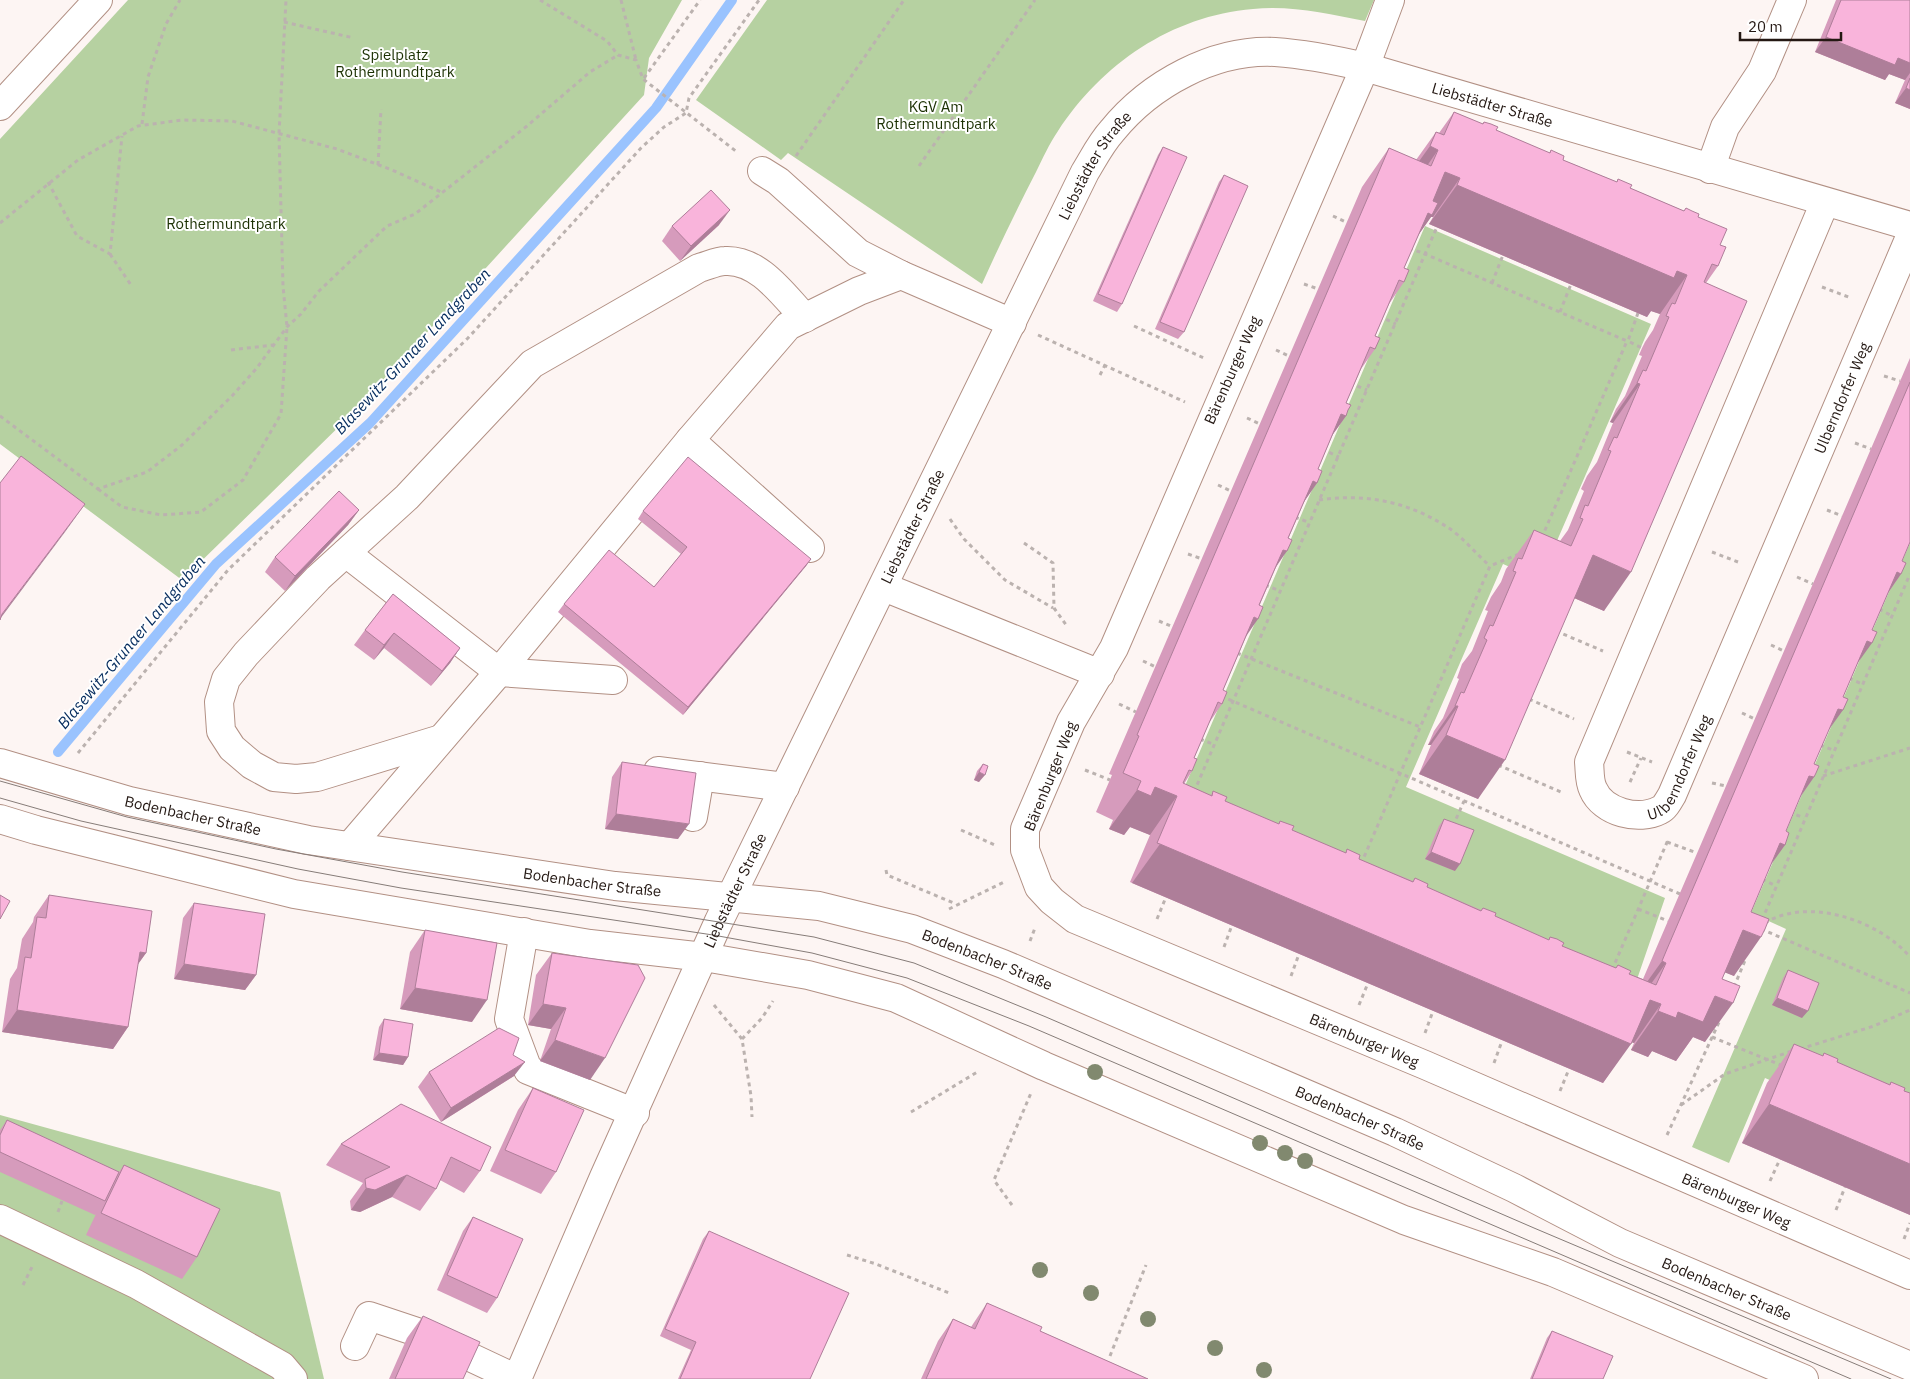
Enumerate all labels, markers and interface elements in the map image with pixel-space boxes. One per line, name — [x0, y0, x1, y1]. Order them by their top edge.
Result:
scale bar — [1740, 10, 1841, 42]
text: 20 m — [1748, 17, 1783, 36]
park label: Spielplatz Rothermundtpark — [335, 45, 455, 81]
street label: Liebstädter Straße — [1430, 78, 1555, 131]
park label: KGV Am Rothermundtpark — [876, 97, 996, 133]
street label: Liebstädter Straße — [1054, 106, 1135, 223]
park label: Rothermundtpark — [166, 214, 286, 233]
water label: Blasewitz‐Grunaer Landgraben — [330, 264, 494, 438]
street label: Bärenburger Weg — [1200, 313, 1264, 427]
street label: Ulberndorfer Weg — [1809, 339, 1874, 456]
street label: Liebstädter Straße — [876, 466, 948, 587]
water label: Blasewitz‐Grunaer Landgraben — [53, 551, 209, 733]
street label: Ulberndorfer Weg — [1645, 712, 1715, 824]
street label: Bärenburger Weg — [1019, 718, 1081, 834]
street label: Bodenbacher Straße — [123, 791, 263, 839]
street label: Liebstädter Straße — [699, 830, 770, 951]
street label: Bodenbacher Straße — [522, 863, 662, 900]
street label: Bodenbacher Straße — [919, 924, 1056, 994]
street label: Bärenburger Weg — [1307, 1008, 1422, 1071]
street label: Bodenbacher Straße — [1293, 1081, 1428, 1154]
street label: Bärenburger Weg — [1679, 1168, 1794, 1232]
street label: Bodenbacher Straße — [1659, 1252, 1795, 1324]

